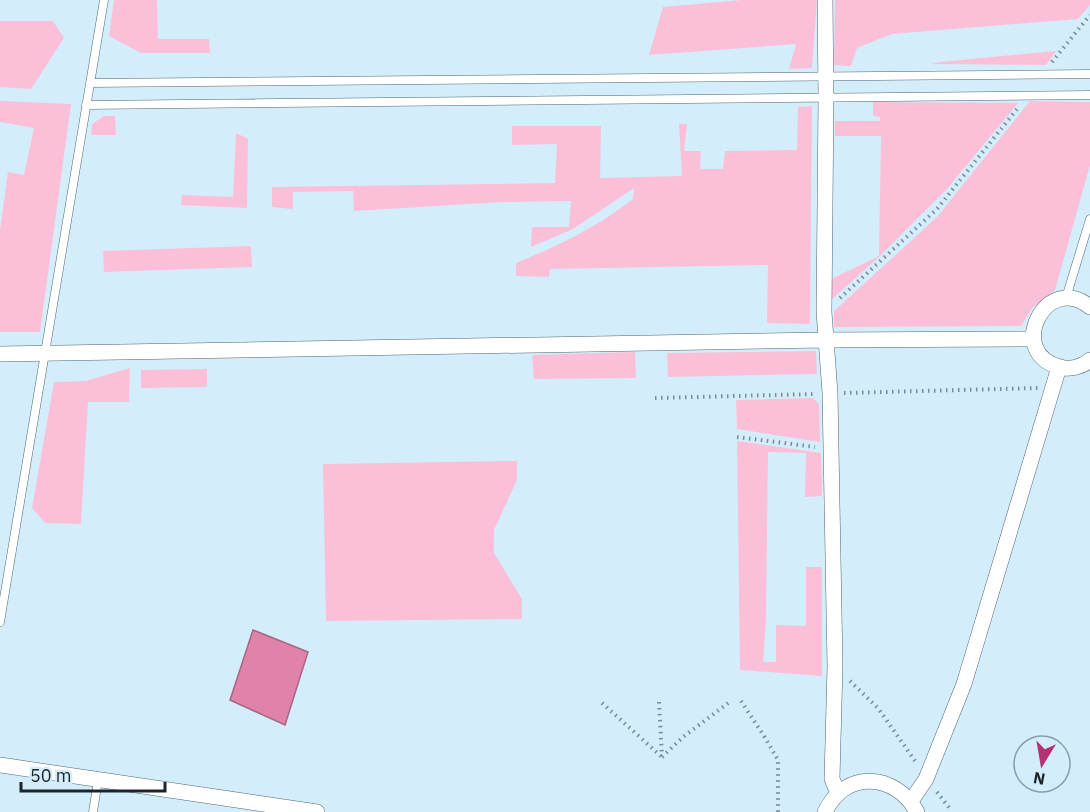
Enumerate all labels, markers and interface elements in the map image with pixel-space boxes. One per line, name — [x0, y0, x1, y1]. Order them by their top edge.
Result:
north arrow — [1012, 734, 1072, 794]
scale bar — [21, 755, 165, 793]
text: 50 m — [30, 764, 72, 787]
text: N — [1032, 768, 1047, 790]

